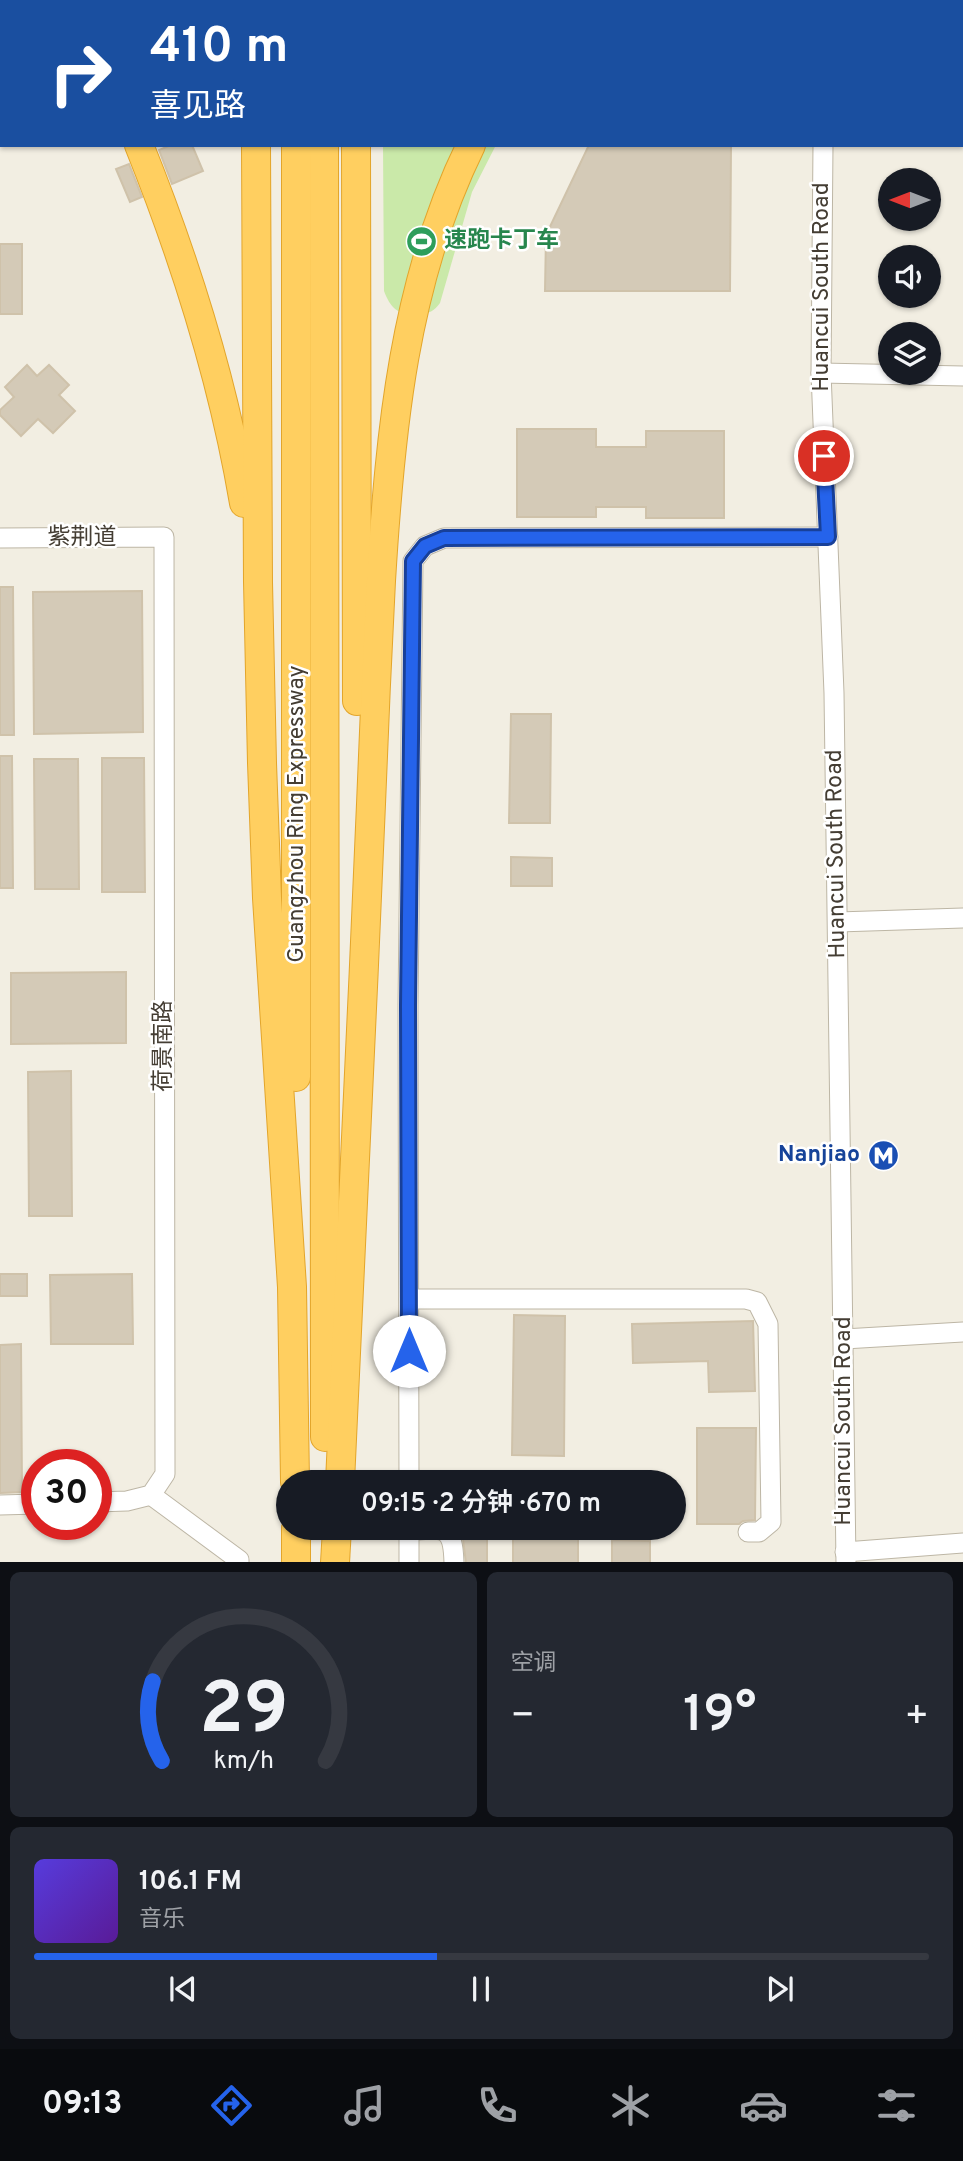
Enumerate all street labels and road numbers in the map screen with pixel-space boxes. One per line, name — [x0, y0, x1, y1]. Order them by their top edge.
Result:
street label: Huancui South Road — [808, 182, 837, 392]
street label: 紫荆道 — [48, 524, 117, 553]
street label: Guangzhou Ring Expressway — [283, 665, 312, 963]
street label: Huancui South Road — [821, 749, 853, 959]
street label: 荷景南路 — [150, 1000, 179, 1092]
street label: Huancui South Road — [830, 1316, 859, 1526]

